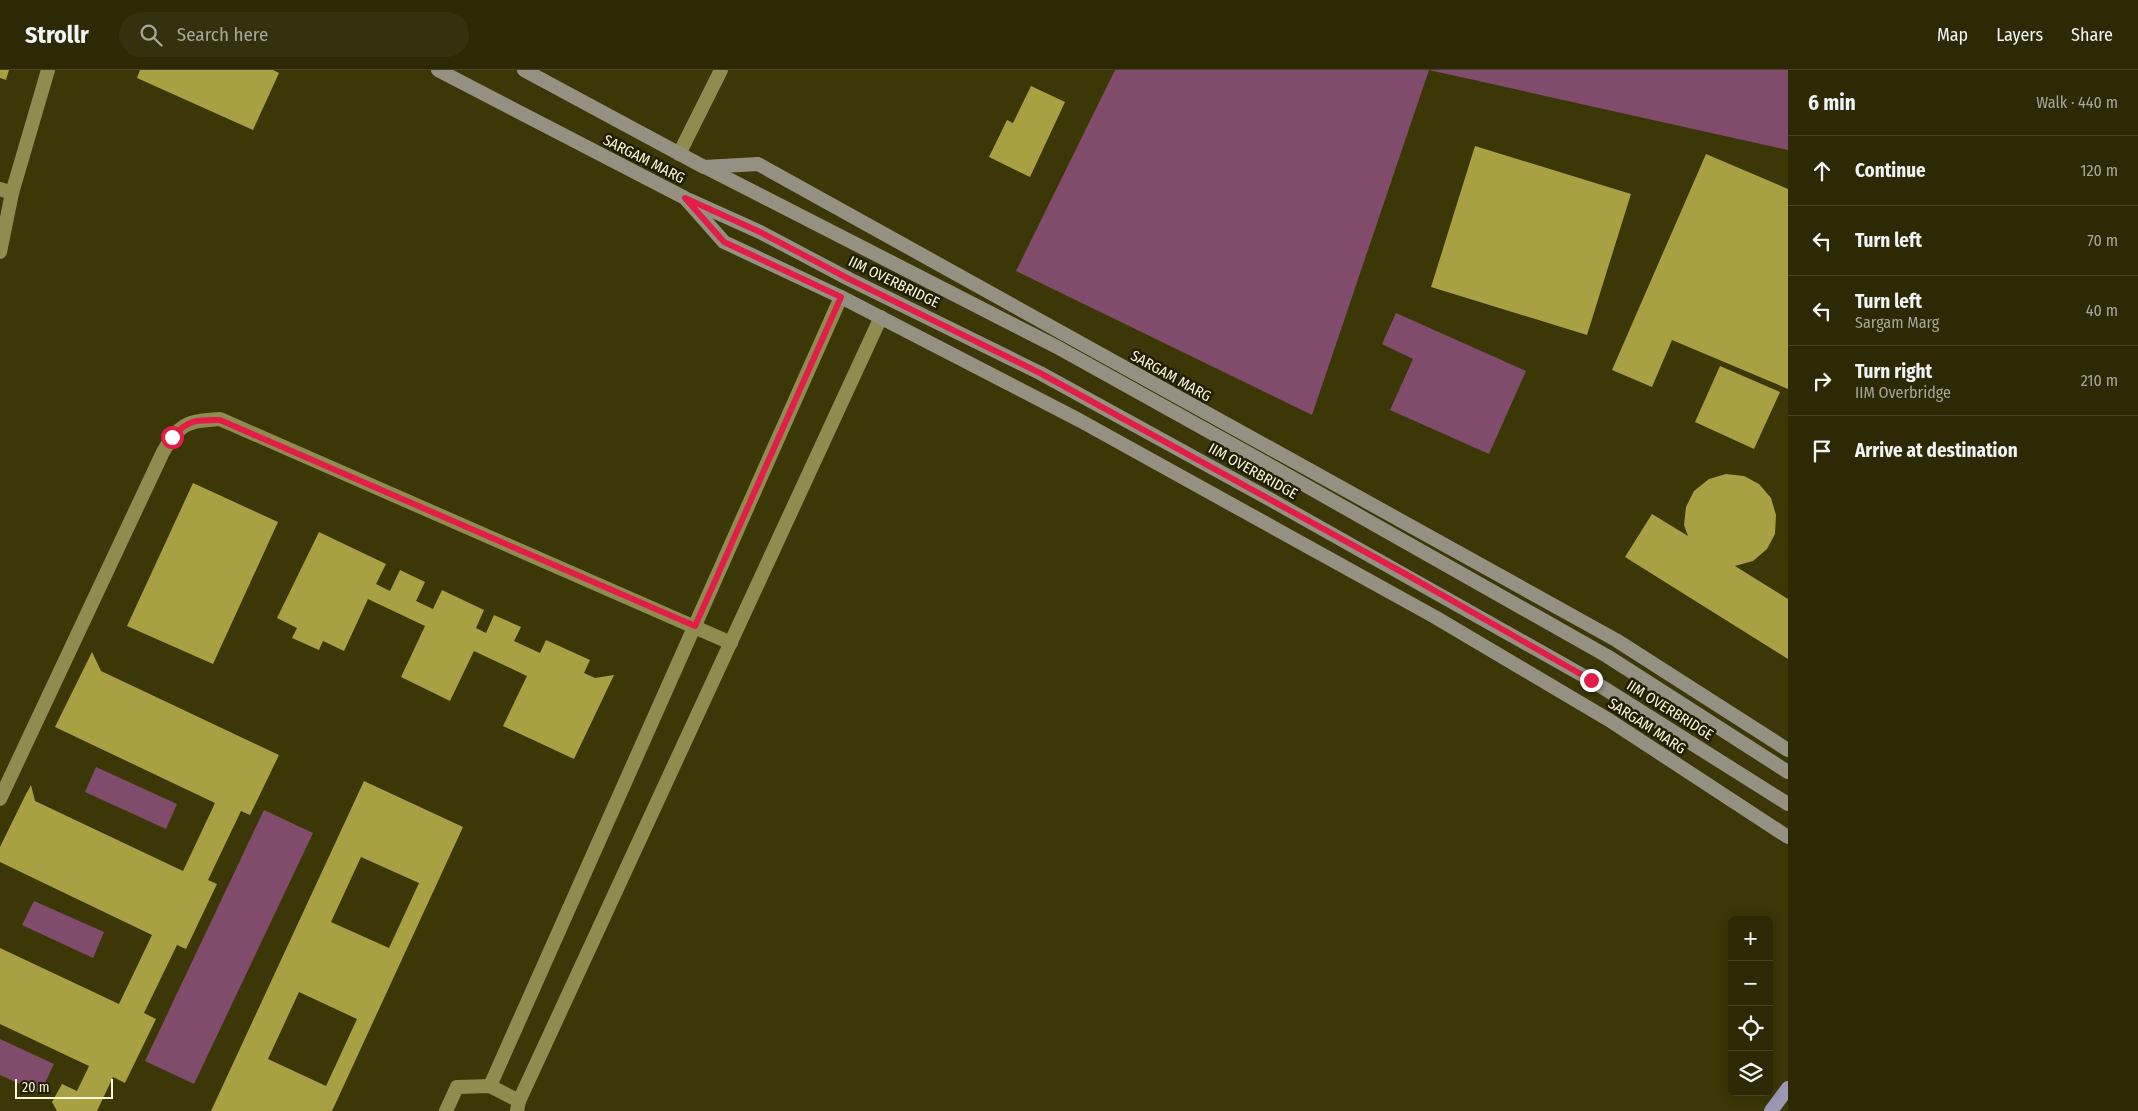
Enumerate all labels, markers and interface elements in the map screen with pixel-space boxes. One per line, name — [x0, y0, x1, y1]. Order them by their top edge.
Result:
search box — [119, 12, 469, 57]
text: Strollr — [25, 21, 89, 49]
icon: search — [137, 21, 165, 49]
text: Search here — [177, 23, 268, 46]
text: Map — [1937, 24, 1968, 46]
text: Layers — [1996, 24, 2043, 46]
text: Share — [2071, 24, 2113, 46]
text: 6 min — [1808, 90, 1856, 116]
text: Walk · 440 m — [2036, 93, 2118, 112]
street label: SARGAM MARG — [600, 131, 688, 187]
icon: ahead — [1808, 157, 1836, 185]
text: Continue — [1855, 159, 1926, 182]
text: 120 m — [2080, 161, 2118, 180]
icon: left — [1808, 227, 1836, 255]
text: Turn left — [1855, 229, 1922, 252]
text: 70 m — [2087, 231, 2118, 250]
street label: IIM OVERBRIDGE — [846, 252, 942, 312]
text: Turn left — [1855, 290, 1922, 313]
icon: left — [1808, 297, 1836, 325]
text: 40 m — [2086, 301, 2118, 320]
text: Sargam Marg — [1855, 313, 1939, 332]
street label: SARGAM MARG — [1128, 347, 1214, 405]
text: Turn right — [1855, 360, 1932, 383]
icon: right — [1808, 367, 1836, 395]
text: 210 m — [2081, 371, 2118, 390]
text: IIM Overbridge — [1855, 383, 1951, 402]
route start — [161, 426, 184, 449]
icon: arrive — [1808, 437, 1836, 465]
street label: IIM OVERBRIDGE — [1205, 439, 1301, 503]
text: Arrive at destination — [1855, 439, 2018, 462]
route end — [1580, 669, 1603, 692]
street label: IIM OVERBRIDGE — [1623, 676, 1717, 744]
street label: SARGAM MARG — [1605, 694, 1689, 758]
map controls — [1728, 916, 1773, 1096]
button: + — [1728, 916, 1773, 961]
button: − — [1728, 961, 1773, 1006]
button: locate — [1728, 1006, 1773, 1051]
button: layers — [1728, 1051, 1773, 1096]
scale bar — [15, 1076, 112, 1099]
text: 20 m — [22, 1079, 50, 1096]

